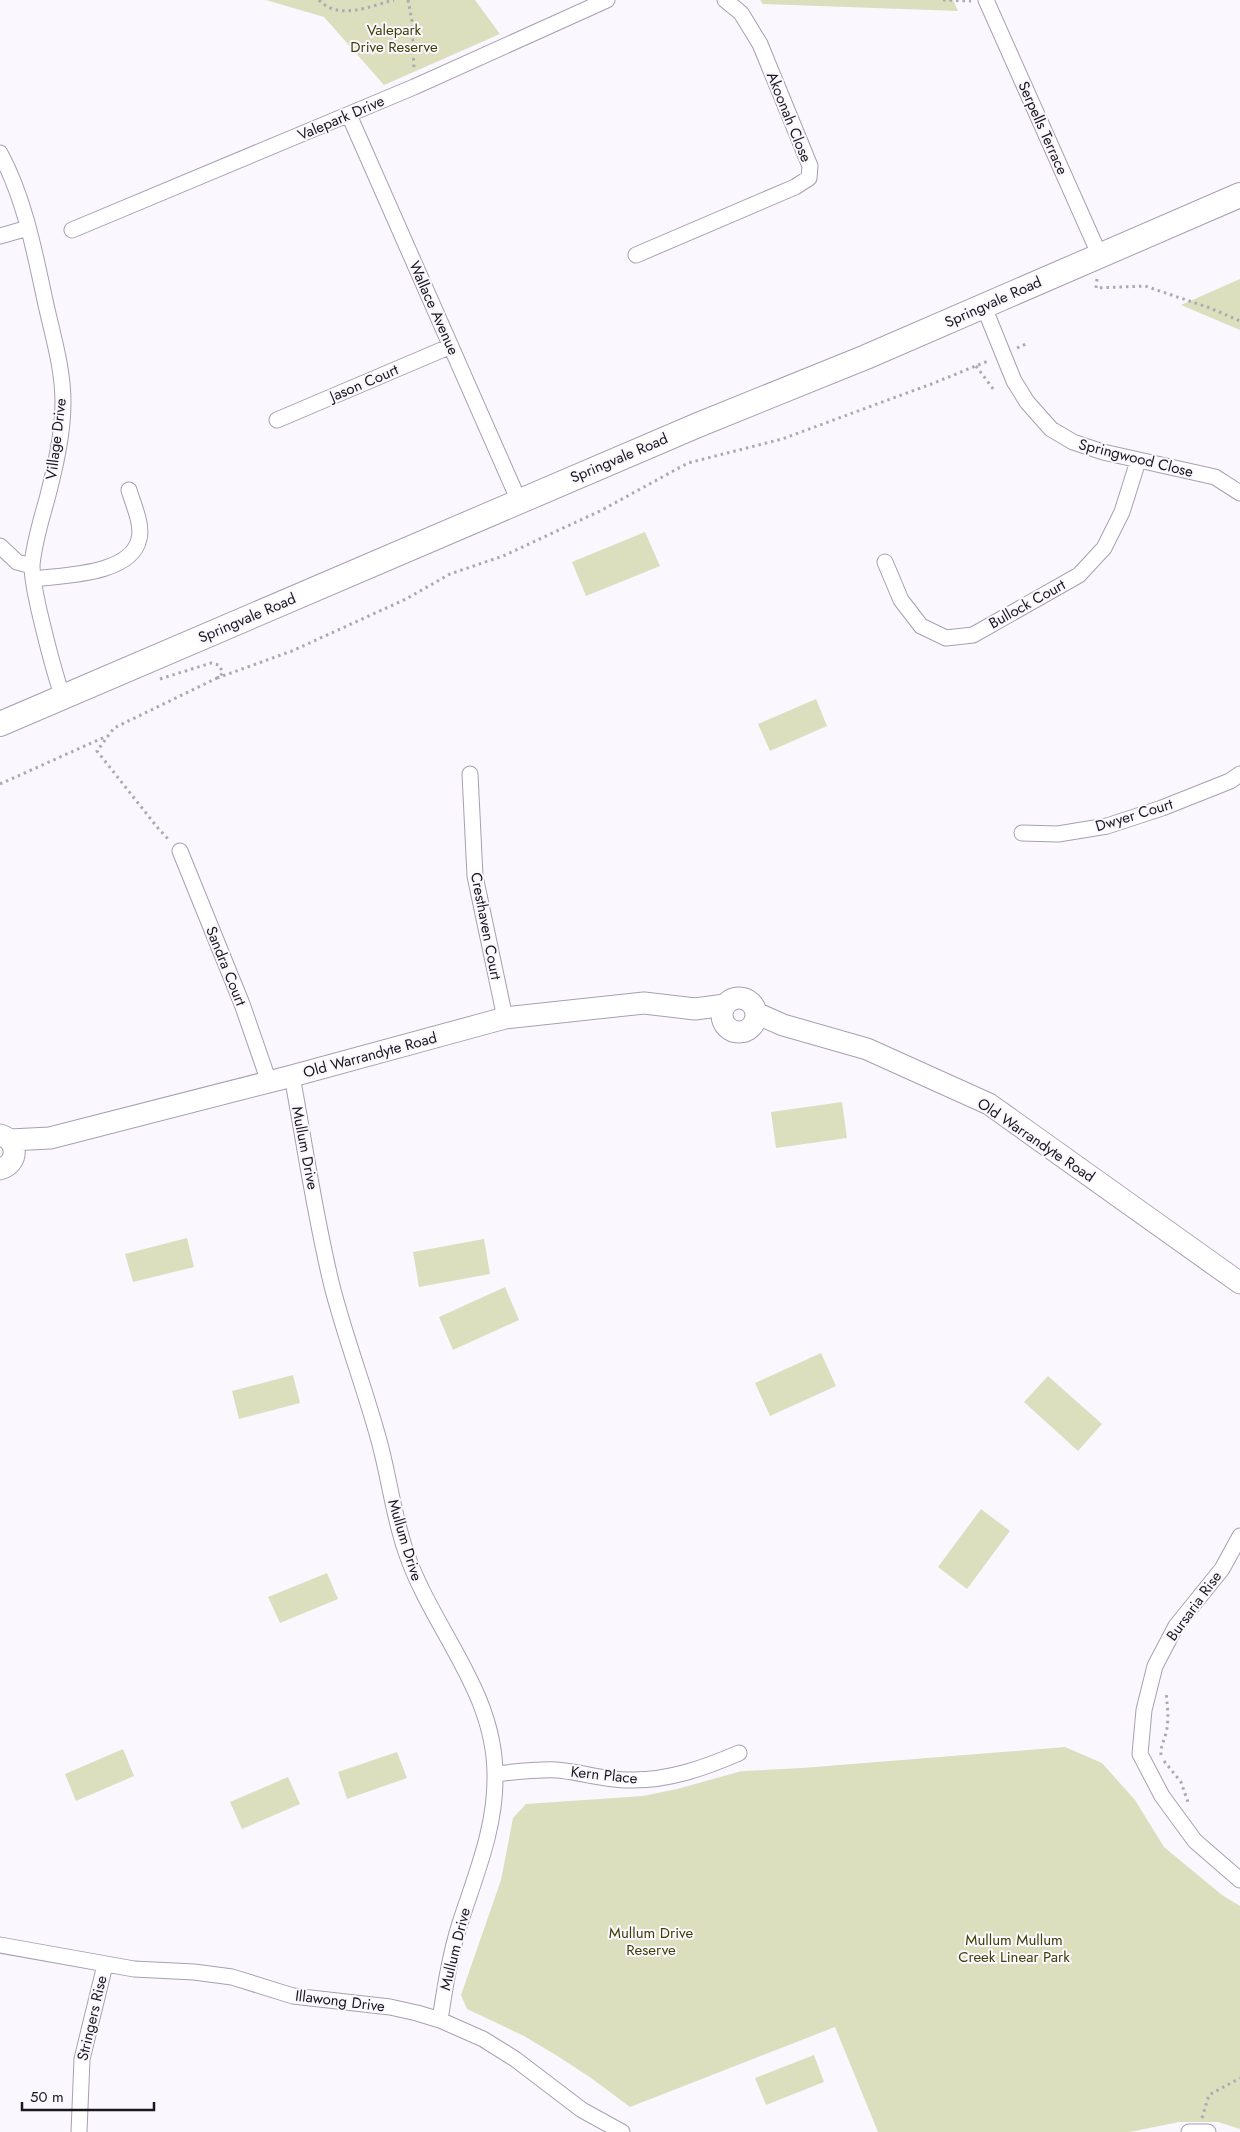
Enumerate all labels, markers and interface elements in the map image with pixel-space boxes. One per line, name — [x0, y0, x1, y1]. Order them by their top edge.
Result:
park label: Valepark Drive Reserve — [350, 19, 438, 58]
street label: Akoonah Close — [761, 68, 817, 166]
street label: Serpells Terrace — [1013, 78, 1074, 179]
street label: Valepark Drive — [294, 90, 388, 146]
street label: Wallace Avenue — [403, 257, 465, 359]
street label: Springvale Road — [941, 271, 1045, 333]
street label: Jason Court — [324, 359, 402, 408]
street label: Village Drive — [40, 397, 72, 481]
street label: Springvale Road — [567, 428, 671, 488]
street label: Springwood Close — [1076, 433, 1196, 483]
street label: Bullock Court — [985, 574, 1070, 634]
street label: Springvale Road — [195, 588, 299, 648]
street label: Dwyer Court — [1093, 793, 1176, 837]
street label: Cresthaven Court — [465, 870, 507, 982]
street label: Sandra Court — [200, 923, 252, 1009]
street label: Old Warrandyte Road — [301, 1027, 439, 1083]
street label: Old Warrandyte Road — [973, 1092, 1099, 1188]
street label: Mullum Drive — [286, 1104, 324, 1192]
street label: Mullum Drive — [382, 1496, 428, 1584]
street label: Bursaria Rise — [1161, 1566, 1227, 1645]
street label: Kern Place — [570, 1761, 639, 1789]
street label: Mullum Drive — [434, 1905, 476, 1993]
park label: Mullum Drive Reserve — [609, 1922, 693, 1961]
park label: Mullum Mullum Creek Linear Park — [958, 1929, 1070, 1968]
street label: Stringers Rise — [72, 1973, 113, 2063]
street label: Illawong Drive — [294, 1985, 386, 2017]
scale bar — [22, 2080, 155, 2112]
text: 50 m — [30, 2086, 64, 2108]

